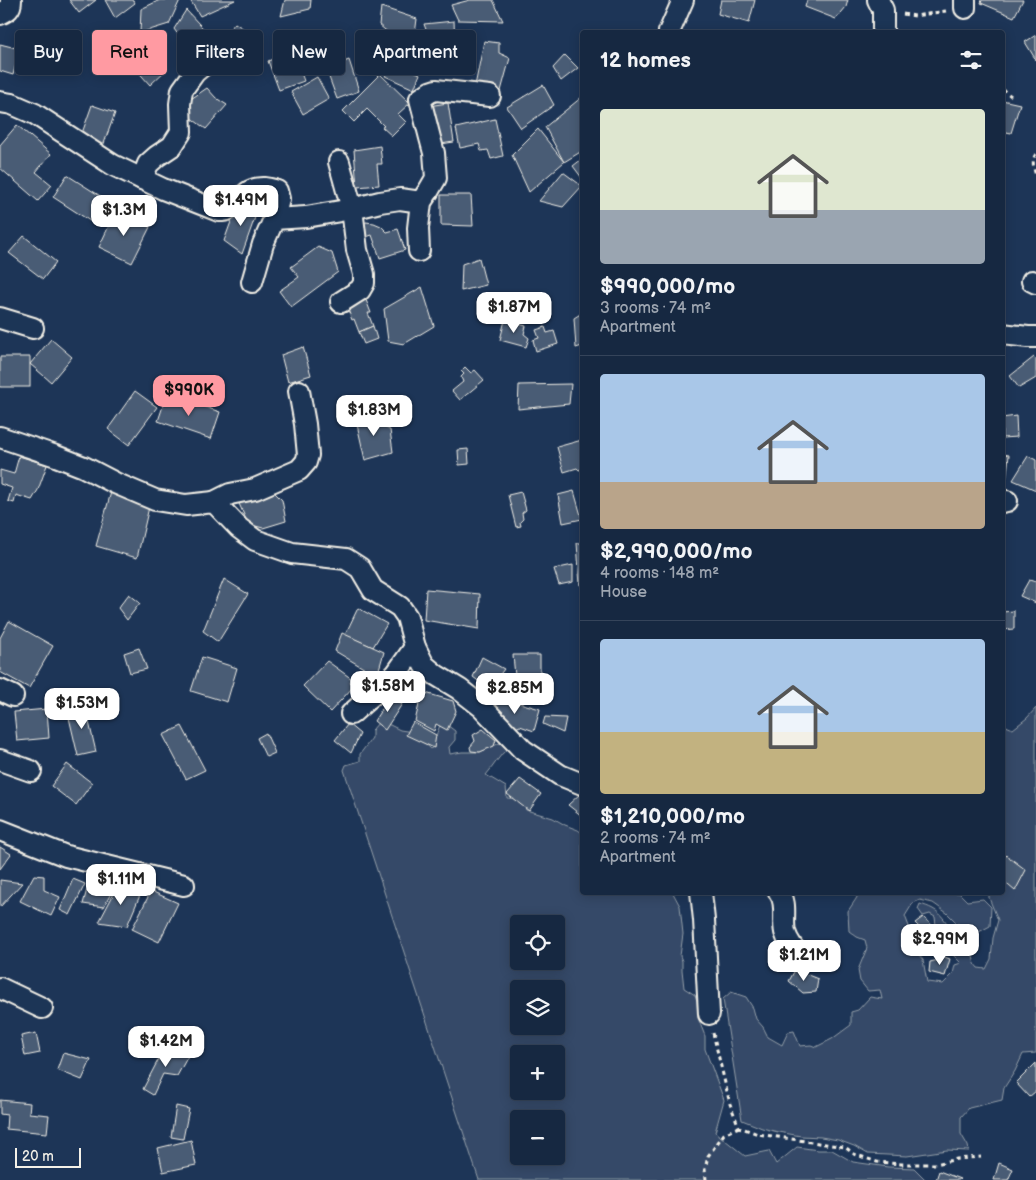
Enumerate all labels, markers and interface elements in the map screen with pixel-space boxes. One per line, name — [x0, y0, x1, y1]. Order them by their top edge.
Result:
chip: Buy — [15, 30, 82, 75]
chip: Rent — [92, 30, 167, 75]
chip: Filters — [177, 30, 263, 75]
chip: New — [273, 30, 345, 75]
chip: Apartment — [355, 30, 476, 75]
icon: filters — [957, 46, 985, 74]
text: 12 homes — [600, 48, 691, 73]
icon: home — [748, 141, 838, 231]
pin: $1.49M — [200, 184, 282, 227]
text: $1.49M — [214, 191, 268, 210]
pin: $1.3M — [89, 194, 159, 237]
text: $1.3M — [102, 201, 146, 220]
text: $990,000/mo — [600, 274, 735, 299]
pin: $1.87M — [473, 292, 555, 334]
text: $1.87M — [487, 298, 541, 317]
text: 3 rooms · 74 m² — [600, 299, 711, 318]
text: Apartment — [600, 318, 676, 337]
pin: $990K — [154, 374, 224, 417]
text: $990K — [164, 381, 214, 400]
pin: $1.83M — [333, 394, 415, 437]
text: $1.83M — [347, 401, 401, 420]
icon: home — [748, 407, 838, 497]
text: $2,990,000/mo — [600, 539, 752, 564]
text: 4 rooms · 148 m² — [600, 564, 719, 583]
text: House — [600, 583, 647, 602]
pin: $1.58M — [347, 670, 429, 713]
pin: $2.85M — [474, 672, 556, 715]
icon: home — [748, 672, 838, 762]
text: $1.58M — [361, 677, 415, 696]
text: $2.85M — [487, 679, 543, 698]
pin: $1.53M — [41, 688, 123, 730]
text: $1.53M — [55, 694, 109, 713]
text: $1,210,000/mo — [600, 804, 745, 829]
text: 2 rooms · 74 m² — [600, 829, 711, 848]
text: Apartment — [600, 848, 676, 867]
pin: $1.11M — [80, 864, 162, 906]
text: $1.11M — [97, 870, 145, 889]
map controls — [510, 915, 565, 1165]
button: locate — [510, 915, 565, 970]
pin: $2.99M — [899, 924, 981, 966]
text: $2.99M — [912, 930, 968, 949]
pin: $1.21M — [763, 940, 845, 982]
text: $1.21M — [779, 946, 829, 965]
button: layers — [510, 980, 565, 1035]
pin: $1.42M — [125, 1026, 207, 1068]
text: $1.42M — [139, 1032, 193, 1051]
button: + — [510, 1045, 565, 1100]
button: − — [510, 1110, 565, 1165]
scale bar — [15, 1145, 81, 1168]
text: 20 m — [22, 1148, 54, 1165]

